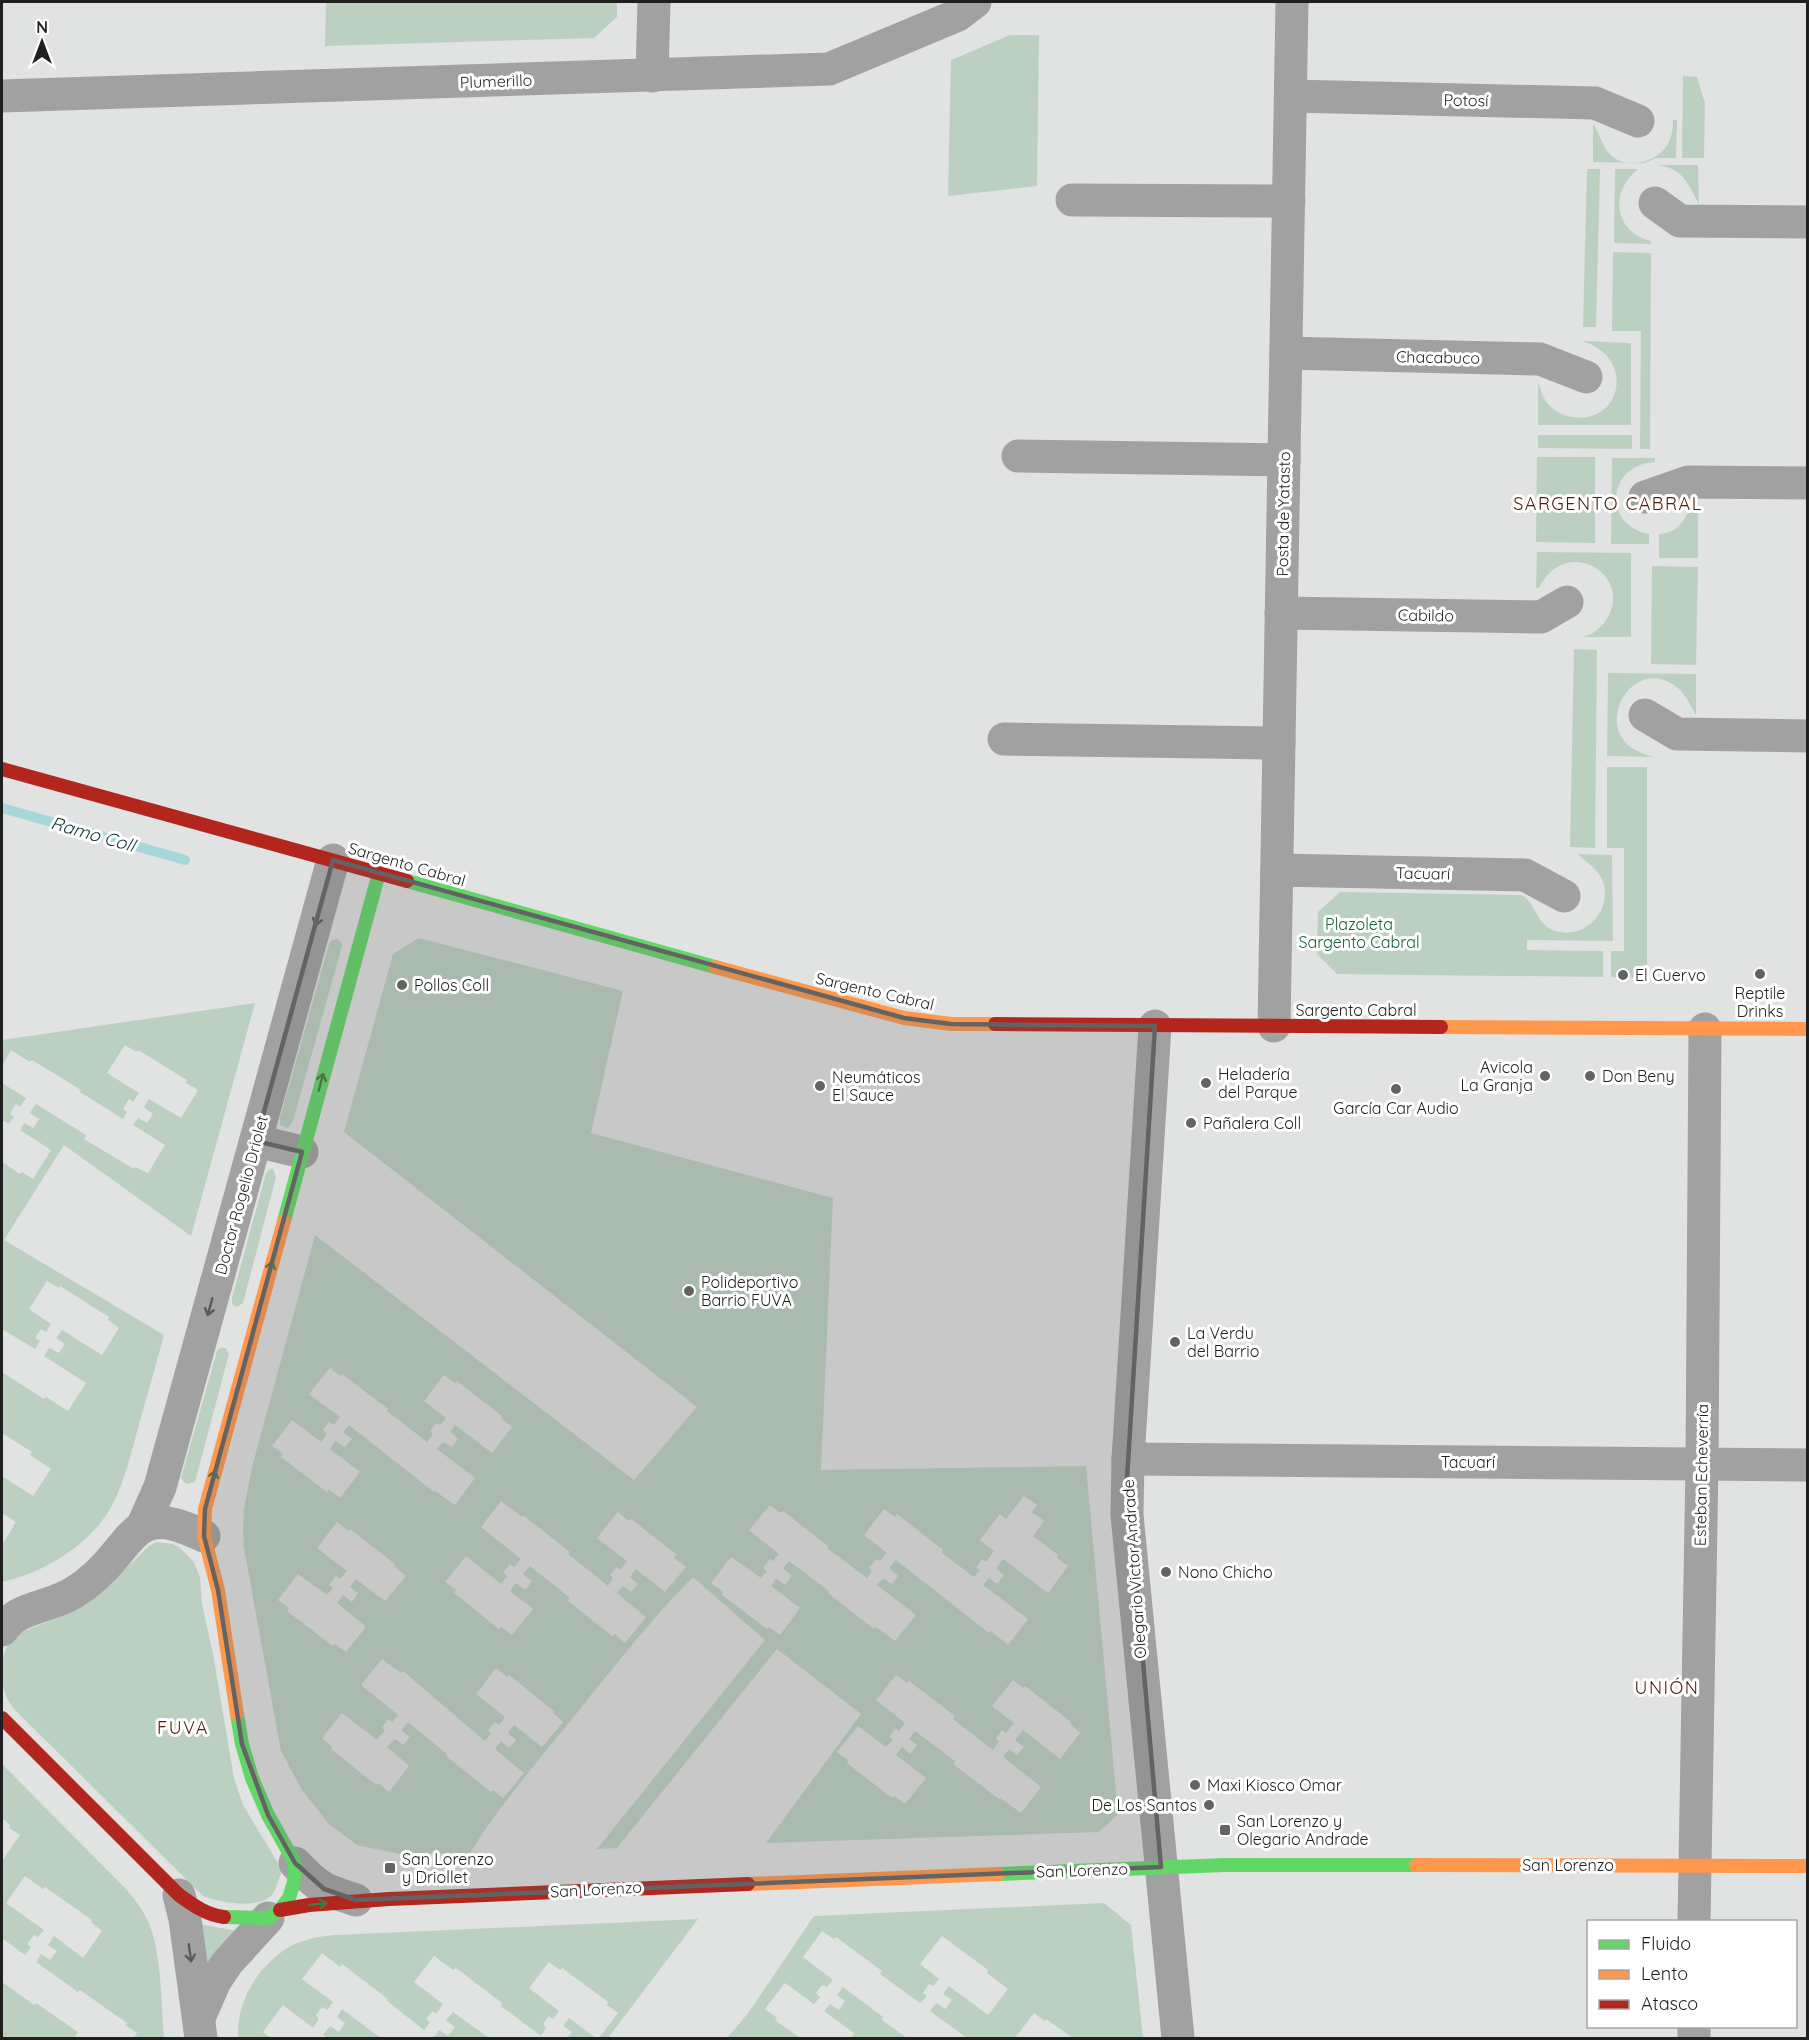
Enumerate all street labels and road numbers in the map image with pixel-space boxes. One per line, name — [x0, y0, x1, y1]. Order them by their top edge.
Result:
street label: Plumerillo — [460, 70, 532, 92]
street label: Potosí — [1443, 90, 1489, 110]
street label: Chacabuco — [1396, 346, 1480, 368]
street label: Posta de Yatasto — [1272, 451, 1294, 577]
street label: Cabildo — [1398, 605, 1454, 625]
street label: Sargento Cabral — [346, 838, 468, 890]
street label: Tacuarí — [1396, 863, 1451, 883]
street label: Sargento Cabral — [814, 968, 936, 1014]
street label: Sargento Cabral — [1295, 1000, 1417, 1020]
street label: Doctor Rogelio Driolet — [210, 1113, 272, 1277]
street label: Esteban Echeverría — [1690, 1404, 1712, 1546]
street label: Tacuarí — [1441, 1452, 1496, 1472]
street label: Olegario Victor Andrade — [1118, 1479, 1150, 1659]
street label: San Lorenzo — [1522, 1855, 1614, 1875]
street label: San Lorenzo — [1036, 1858, 1128, 1882]
street label: San Lorenzo — [550, 1877, 642, 1901]

